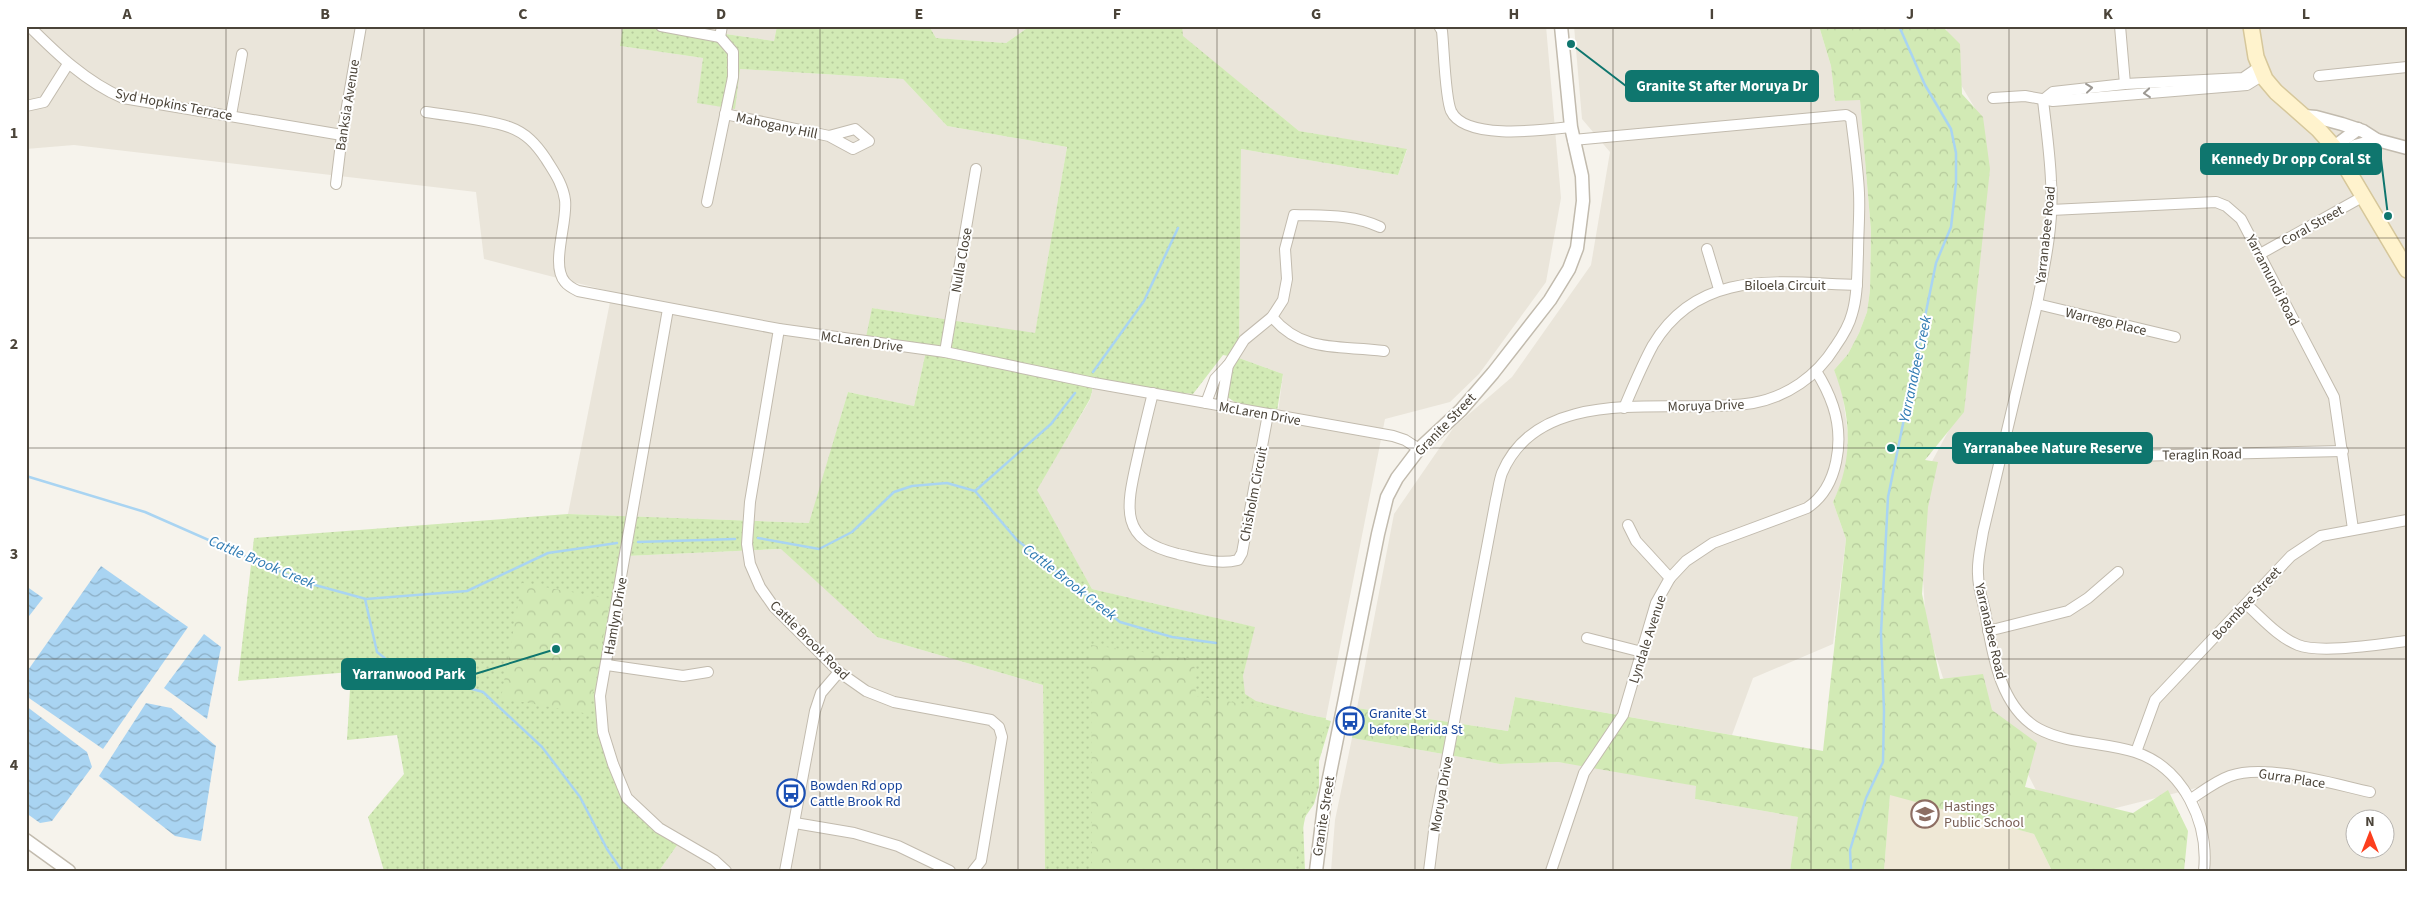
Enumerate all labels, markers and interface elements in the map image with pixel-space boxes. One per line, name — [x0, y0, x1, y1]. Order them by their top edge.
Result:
text: A — [121, 3, 132, 25]
text: B — [320, 3, 330, 25]
text: C — [518, 3, 528, 25]
text: D — [716, 3, 726, 25]
text: E — [915, 3, 923, 25]
text: F — [1113, 3, 1121, 25]
text: G — [1311, 3, 1321, 25]
text: H — [1509, 3, 1519, 25]
text: I — [1710, 3, 1714, 25]
text: J — [1906, 3, 1914, 25]
text: K — [2103, 3, 2113, 25]
text: L — [2302, 3, 2310, 25]
street label: Banksia Avenue — [331, 58, 365, 152]
callout: Granite St after Moruya Dr — [1626, 71, 1818, 101]
text: Granite St after Moruya Dr — [1636, 76, 1808, 97]
one-way arrow — [2085, 83, 2093, 94]
street label: Syd Hopkins Terrace — [114, 84, 234, 126]
one-way arrow — [2143, 88, 2151, 99]
street label: Mahogany Hill — [734, 108, 820, 144]
text: 1 — [10, 122, 18, 144]
callout: Kennedy Dr opp Coral St — [2201, 144, 2381, 174]
text: Kennedy Dr opp Coral St — [2211, 149, 2371, 170]
street label: Yarranabee Road — [2031, 185, 2061, 286]
street label: Coral Street — [2278, 200, 2348, 251]
street label: Nulla Close — [946, 226, 978, 294]
street label: Yarramundi Road — [2240, 230, 2304, 330]
street label: Biloela Circuit — [1744, 276, 1826, 296]
street label: Warrego Place — [2063, 303, 2149, 341]
water label: Yarranabee Creek — [1894, 313, 1937, 424]
street label: McLaren Drive — [819, 326, 904, 358]
text: 2 — [10, 333, 18, 355]
street label: Granite Street — [1411, 389, 1481, 461]
street label: Moruya Drive — [1667, 395, 1745, 417]
street label: McLaren Drive — [1217, 397, 1302, 431]
callout: Yarranabee Nature Reserve — [1953, 433, 2152, 463]
text: Yarranabee Nature Reserve — [1963, 438, 2143, 459]
street label: Teraglin Road — [2162, 444, 2242, 466]
street label: Chisholm Circuit — [1235, 445, 1273, 543]
water label: Cattle Brook Creek — [205, 531, 319, 595]
water label: Cattle Brook Creek — [1018, 539, 1122, 626]
text: 3 — [10, 543, 18, 565]
street label: Boambee Street — [2207, 562, 2286, 645]
street label: Hamlyn Drive — [599, 576, 633, 657]
street label: Yarranabee Road — [1969, 580, 2011, 681]
street label: Lyndale Avenue — [1624, 593, 1672, 686]
street label: Cattle Brook Road — [765, 596, 854, 685]
callout: Yarranwood Park — [342, 659, 475, 689]
text: Yarranwood Park — [352, 664, 466, 685]
place label: Granite St before Berida St — [1369, 704, 1463, 740]
bus stop icon: Granite St before Berida St — [1335, 706, 1365, 736]
text: 4 — [10, 754, 19, 776]
street label: Moruya Drive — [1425, 755, 1459, 834]
street label: Gurra Place — [2257, 764, 2327, 794]
street label: Granite Street — [1308, 774, 1340, 858]
place label: Bowden Rd opp Cattle Brook Rd — [810, 776, 903, 812]
bus stop icon: Bowden Rd opp Cattle Brook Rd — [776, 778, 806, 808]
place label: Hastings Public School — [1944, 797, 2024, 833]
school or university icon: Hastings Public School — [1910, 799, 1940, 829]
north arrow — [2346, 810, 2396, 860]
text: N — [2365, 812, 2375, 832]

